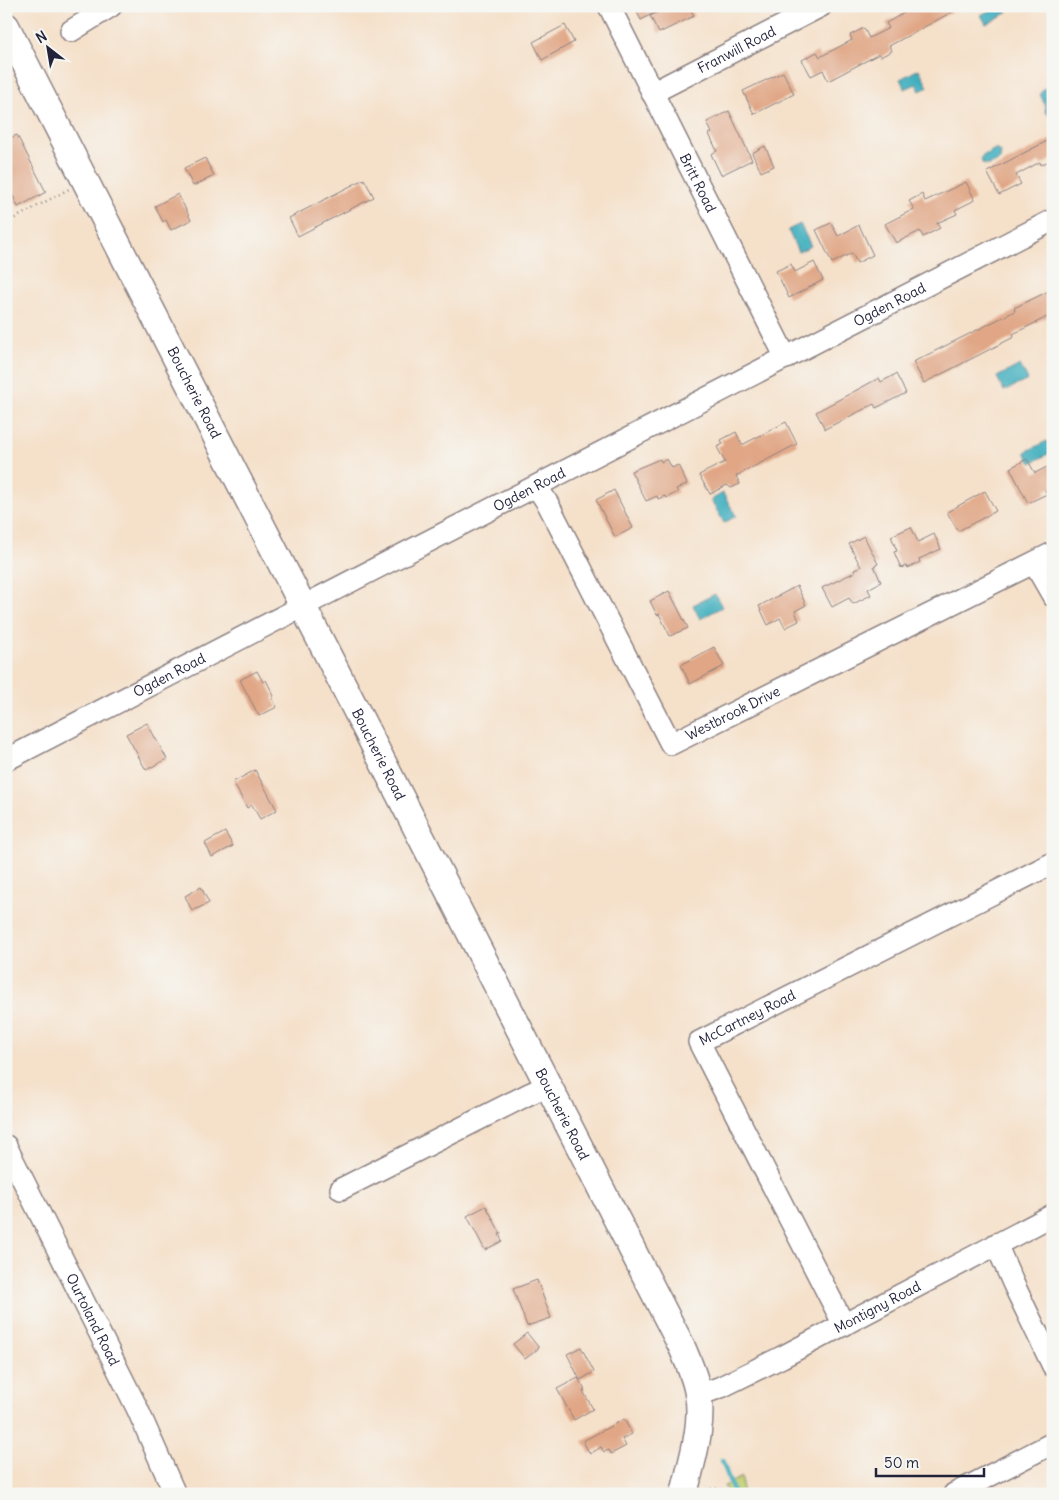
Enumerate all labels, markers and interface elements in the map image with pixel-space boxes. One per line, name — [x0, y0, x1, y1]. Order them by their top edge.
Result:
north arrow — [22, 22, 72, 72]
street label: Franwill Road — [694, 22, 779, 77]
text: N — [33, 27, 50, 47]
street label: Britt Road — [676, 150, 720, 215]
street label: Ogden Road — [850, 278, 929, 331]
street label: Boucherie Road — [163, 344, 225, 441]
street label: Ogden Road — [490, 464, 568, 516]
street label: Ogden Road — [130, 649, 208, 701]
street label: Westbrook Drive — [682, 682, 783, 744]
street label: Boucherie Road — [348, 705, 409, 803]
street label: McCartney Road — [696, 986, 798, 1049]
street label: Boucherie Road — [531, 1065, 593, 1163]
street label: Ourtoland Road — [62, 1270, 123, 1369]
street label: Montigny Road — [831, 1277, 924, 1337]
scale bar — [876, 1445, 984, 1477]
text: 50 m — [884, 1453, 919, 1472]

